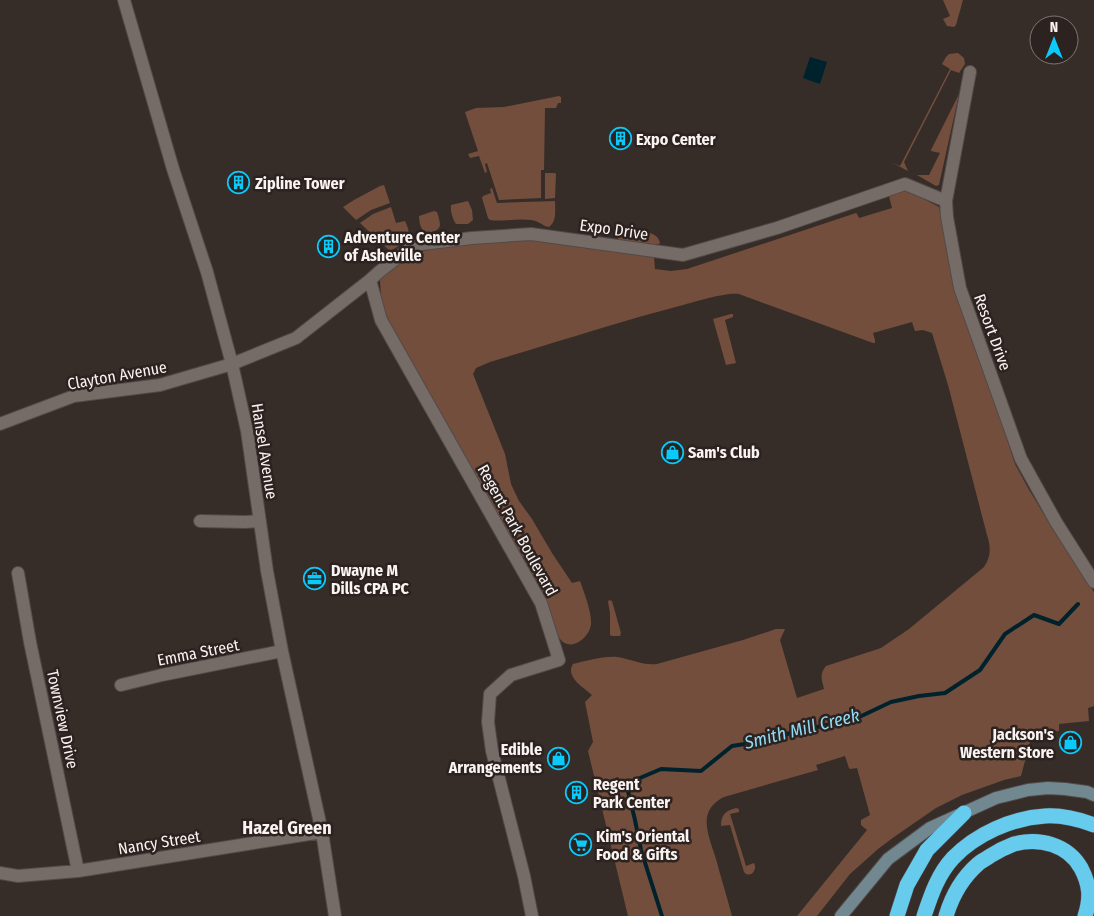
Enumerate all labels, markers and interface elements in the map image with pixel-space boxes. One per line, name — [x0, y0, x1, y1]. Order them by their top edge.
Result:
north arrow — [1029, 15, 1079, 65]
text: N — [1050, 19, 1058, 36]
building icon: Expo Center — [608, 127, 632, 151]
place label: Expo Center — [636, 130, 716, 149]
building icon: Zipline Tower — [227, 171, 251, 195]
place label: Zipline Tower — [255, 174, 345, 193]
street label: Expo Drive — [578, 215, 650, 244]
place label: Adventure Center of Asheville — [343, 228, 460, 265]
building icon: Adventure Center of Asheville — [316, 234, 340, 258]
street label: Resort Drive — [970, 291, 1015, 373]
street label: Clayton Avenue — [66, 357, 168, 394]
street label: Hansel Avenue — [248, 402, 281, 500]
shop icon: Sam's Club — [660, 440, 684, 464]
place label: Sam's Club — [688, 443, 760, 462]
street label: Regent Park Boulevard — [474, 461, 562, 599]
place label: Dwayne M Dills CPA PC — [331, 561, 410, 598]
office icon: Dwayne M Dills CPA PC — [303, 567, 327, 591]
street label: Emma Street — [156, 635, 241, 670]
street label: Townview Drive — [43, 668, 82, 771]
water label: Smith Mill Creek — [741, 704, 862, 754]
place label: Jackson's Western Store — [960, 725, 1054, 762]
shop icon: Jackson's Western Store — [1058, 731, 1082, 755]
place label: Edible Arrangements — [448, 740, 542, 777]
shop icon: Edible Arrangements — [546, 746, 570, 770]
place label: Regent Park Center — [593, 775, 670, 812]
building icon: Regent Park Center — [565, 781, 589, 805]
district label: Hazel Green — [242, 817, 332, 839]
street label: Nancy Street — [117, 826, 202, 858]
place label: Kim's Oriental Food & Gifts — [596, 827, 690, 864]
supermarket icon: Kim's Oriental Food & Gifts — [568, 833, 592, 857]

